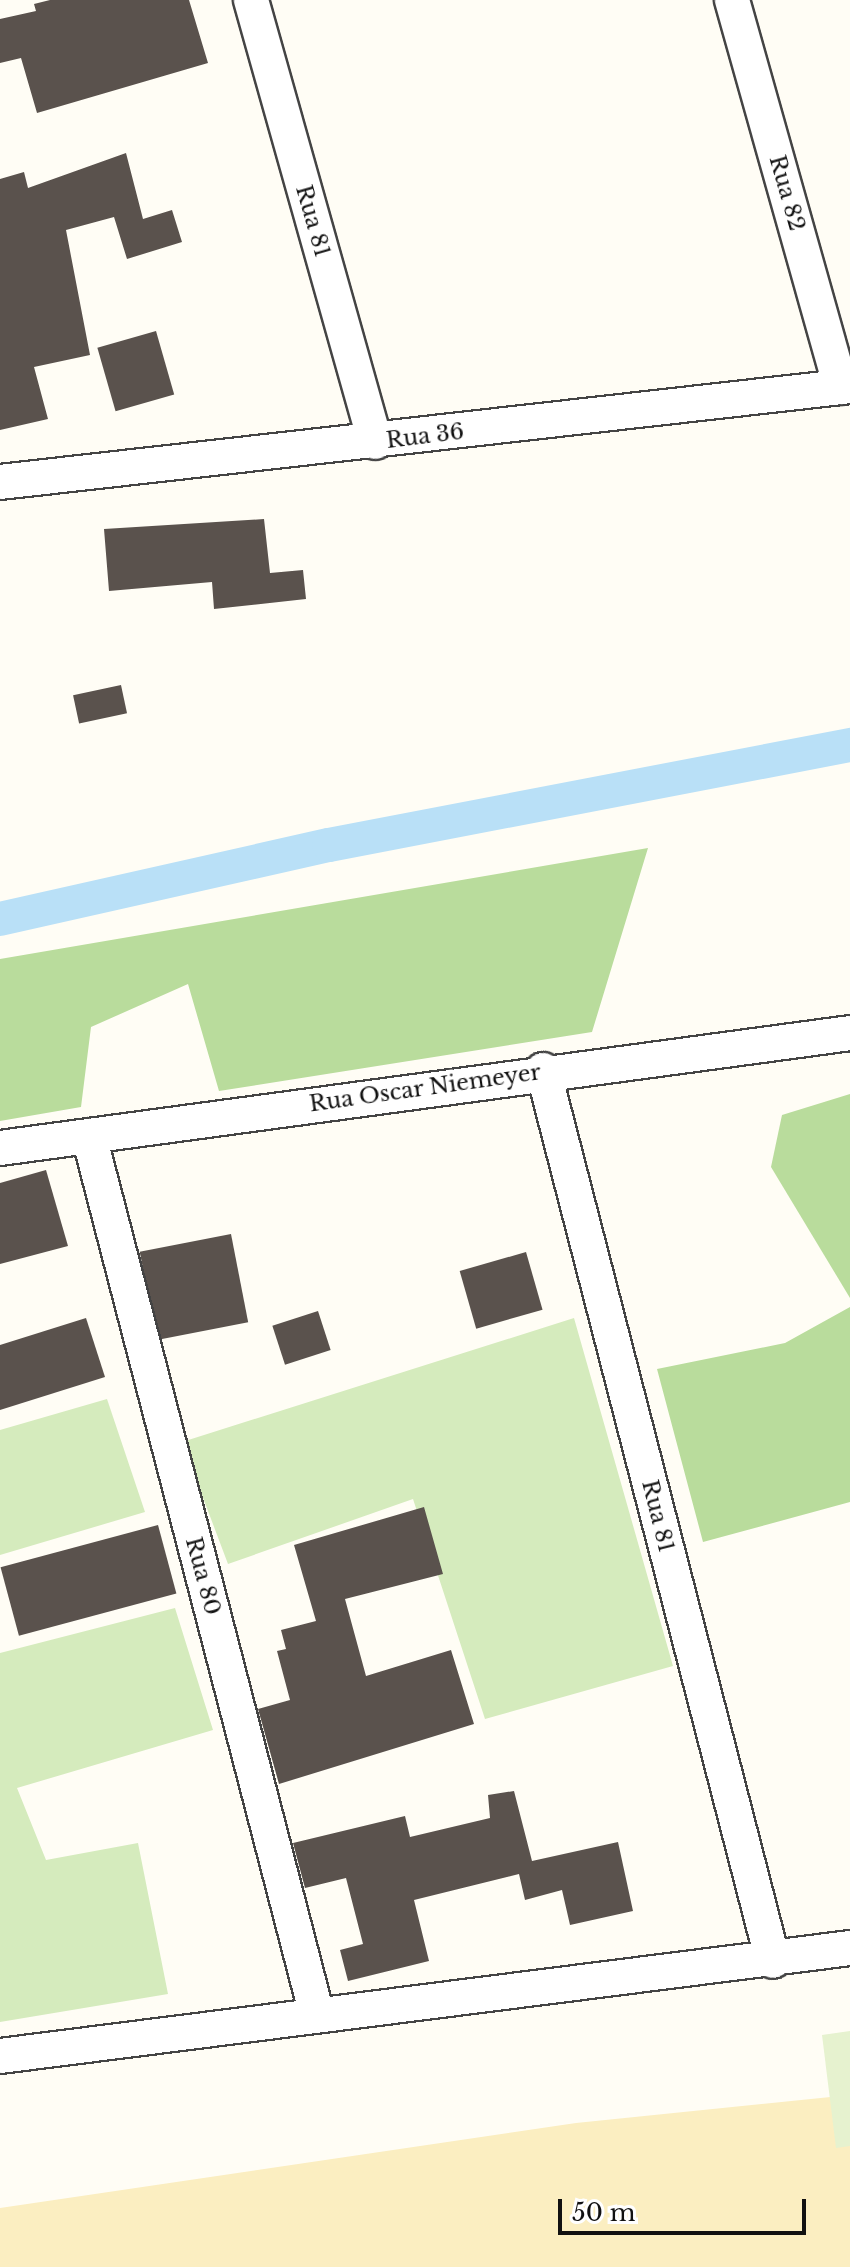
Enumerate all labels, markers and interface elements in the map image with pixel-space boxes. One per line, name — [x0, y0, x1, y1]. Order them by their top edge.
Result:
street label: Rua 82 — [764, 152, 810, 234]
street label: Rua 81 — [290, 182, 336, 260]
street label: Rua 36 — [385, 418, 465, 454]
street label: Rua Oscar Niemeyer — [307, 1059, 543, 1117]
street label: Rua 81 — [636, 1477, 680, 1555]
street label: Rua 80 — [180, 1534, 226, 1618]
scale bar — [562, 2183, 810, 2233]
text: 50 m — [572, 2198, 635, 2227]

